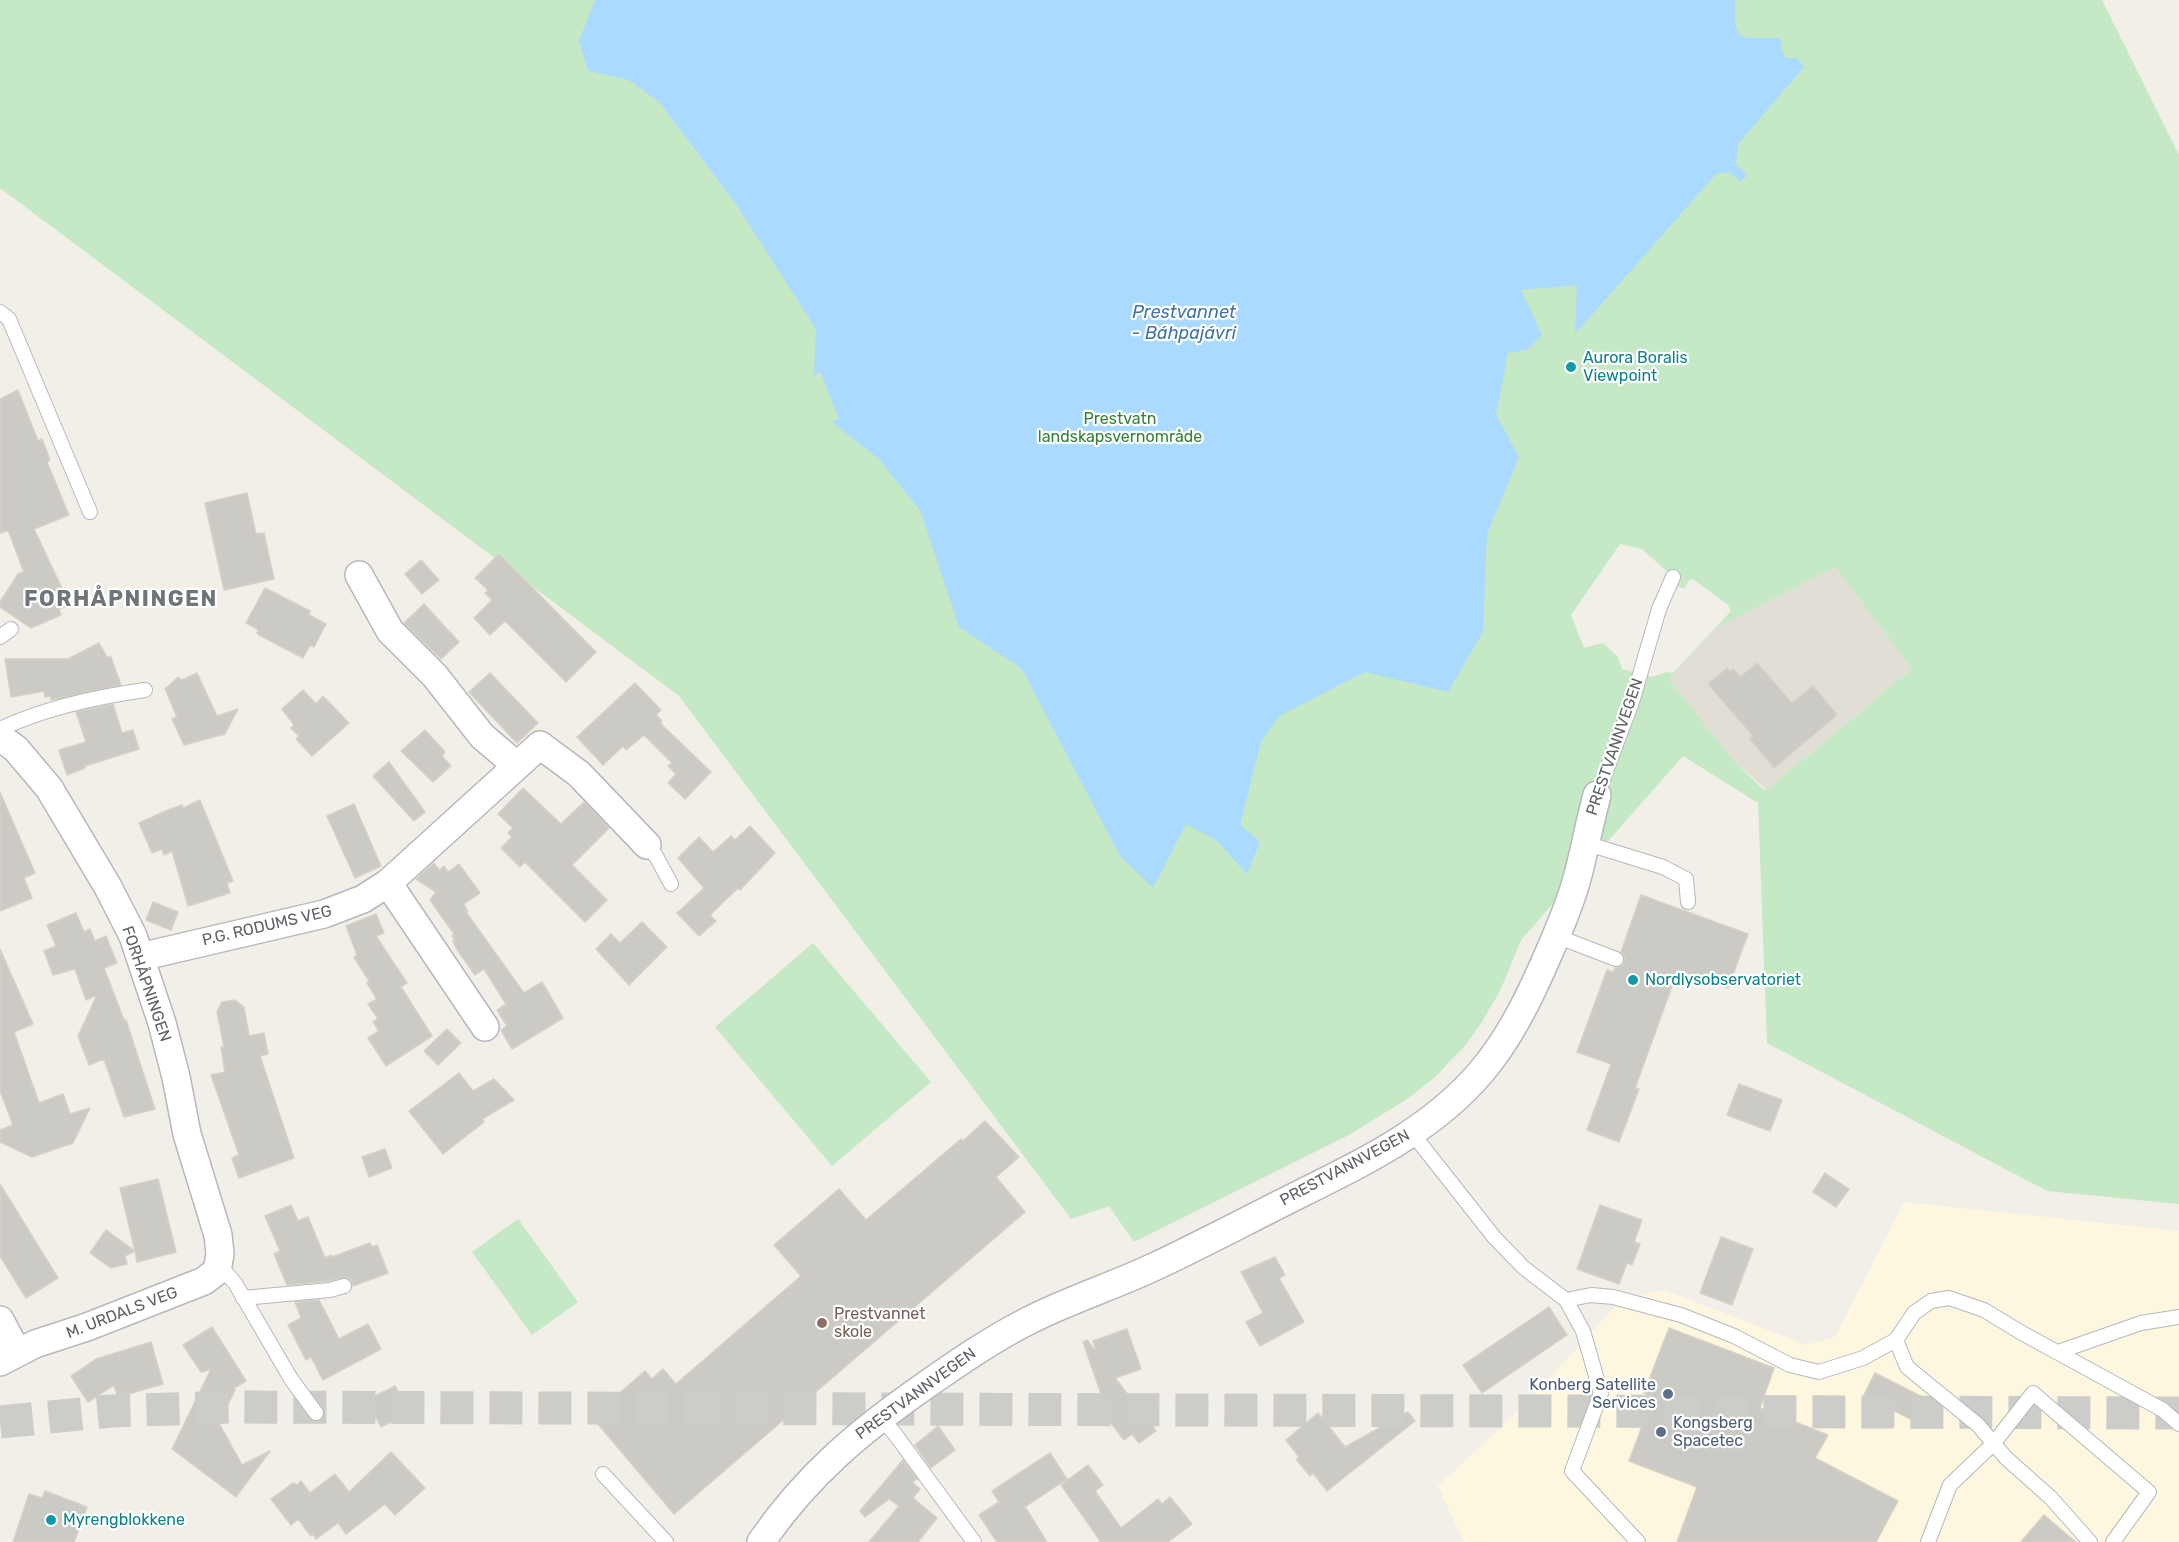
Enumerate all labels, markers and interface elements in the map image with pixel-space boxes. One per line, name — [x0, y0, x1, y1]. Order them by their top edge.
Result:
water label: Prestvannet - Báhpajávri — [1132, 302, 1236, 344]
place label: Aurora Boralis Viewpoint — [1583, 348, 1688, 386]
marker: Aurora Boralis Viewpoint — [1564, 360, 1578, 374]
park label: Prestvatn landskapsvernområde — [1038, 409, 1202, 447]
district label: FORHÅPNINGEN — [24, 587, 218, 613]
street label: PRESTVANNVEGEN — [1582, 676, 1648, 818]
street label: P.G. RODUMS VEG — [200, 902, 334, 950]
street label: FORHÅPNINGEN — [117, 924, 175, 1044]
place label: Nordlysobservatoriet — [1645, 970, 1801, 990]
marker: Nordlysobservatoriet — [1626, 973, 1640, 987]
street label: PRESTVANNVEGEN — [1277, 1126, 1413, 1210]
street label: M. URDALS VEG — [64, 1283, 180, 1343]
place label: Prestvannet skole — [834, 1304, 925, 1342]
marker: Prestvannet skole — [815, 1316, 829, 1330]
street label: PRESTVANNVEGEN — [852, 1344, 980, 1444]
place label: Konberg Satellite Services — [1529, 1375, 1656, 1413]
marker: Konberg Satellite Services — [1661, 1387, 1675, 1401]
place label: Kongsberg Spacetec — [1673, 1413, 1753, 1451]
marker: Kongsberg Spacetec — [1654, 1425, 1668, 1439]
place label: Myrengblokkene — [63, 1510, 185, 1530]
marker: Myrengblokkene — [44, 1513, 58, 1527]

